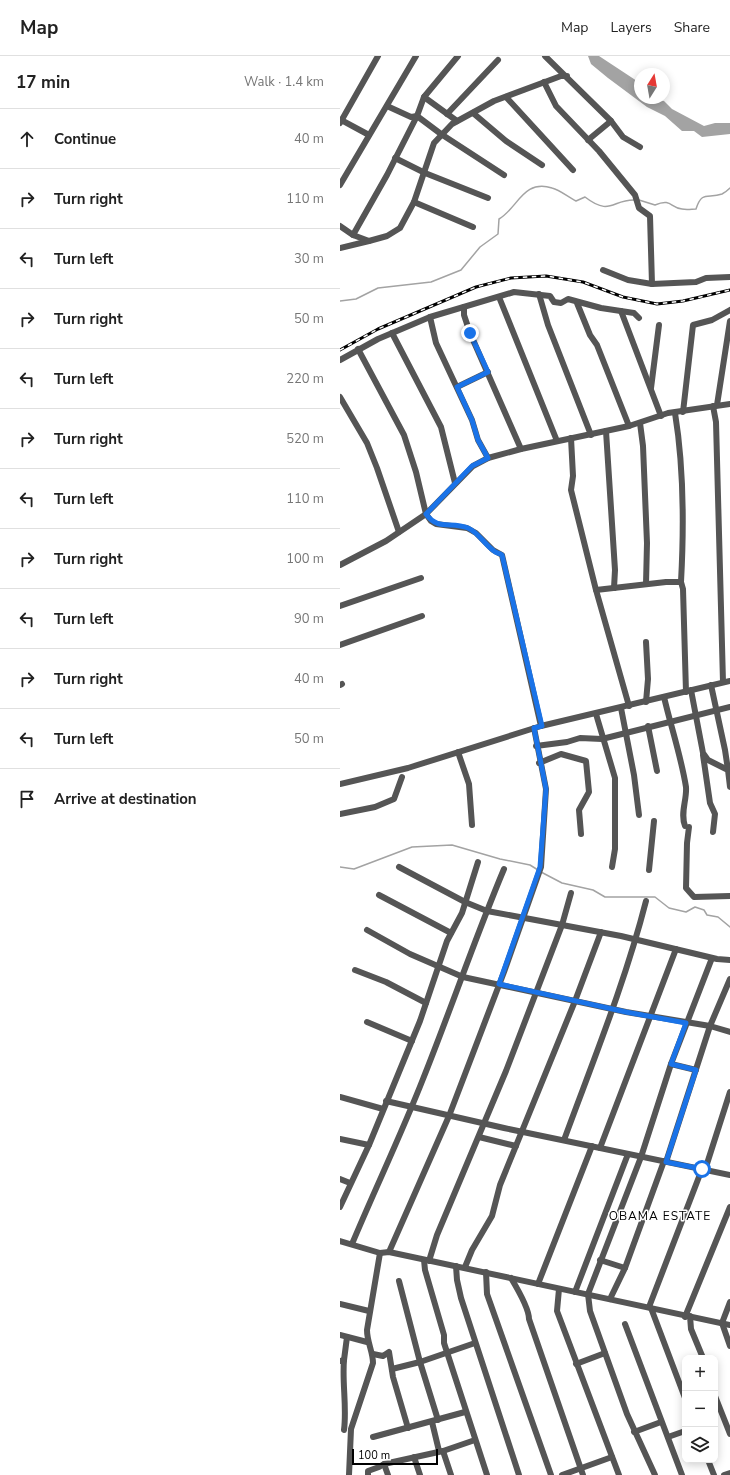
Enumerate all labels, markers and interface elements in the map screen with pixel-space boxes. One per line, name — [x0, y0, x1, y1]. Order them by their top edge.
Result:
text: Map — [20, 15, 58, 41]
text: Map — [561, 18, 588, 37]
text: Layers — [610, 18, 652, 37]
text: Share — [674, 18, 710, 37]
north arrow — [634, 68, 670, 104]
text: 17 min — [16, 71, 70, 94]
text: Walk · 1.4 km — [244, 73, 324, 91]
icon: ahead — [16, 128, 38, 150]
text: Continue — [54, 129, 116, 149]
text: 40 m — [294, 130, 324, 148]
icon: right — [16, 188, 38, 210]
text: Turn right — [54, 189, 123, 209]
text: 110 m — [286, 190, 324, 208]
icon: left — [16, 248, 38, 270]
text: Turn left — [54, 249, 113, 269]
text: 30 m — [294, 250, 324, 268]
icon: right — [16, 308, 38, 330]
text: Turn right — [54, 309, 123, 329]
text: 50 m — [294, 310, 324, 328]
route end — [461, 324, 479, 342]
icon: left — [16, 368, 38, 390]
text: Turn left — [54, 369, 113, 389]
text: 220 m — [286, 370, 324, 388]
icon: right — [16, 428, 38, 450]
text: Turn right — [54, 429, 123, 449]
text: 520 m — [286, 430, 324, 448]
icon: left — [16, 488, 38, 510]
text: Turn left — [54, 489, 113, 509]
text: 110 m — [286, 490, 324, 508]
icon: right — [16, 548, 38, 570]
text: Turn right — [54, 549, 123, 569]
text: 100 m — [286, 550, 324, 568]
icon: left — [16, 608, 38, 630]
text: Turn left — [54, 609, 113, 629]
text: 90 m — [294, 610, 324, 628]
icon: right — [16, 668, 38, 690]
text: Turn right — [54, 669, 123, 689]
text: 40 m — [294, 670, 324, 688]
icon: left — [16, 728, 38, 750]
text: Turn left — [54, 729, 113, 749]
text: 50 m — [294, 730, 324, 748]
icon: arrive — [16, 788, 38, 810]
text: Arrive at destination — [54, 789, 197, 809]
route start — [693, 1160, 711, 1178]
district label: OBAMA ESTATE — [609, 1208, 711, 1224]
map controls — [682, 1355, 718, 1463]
button: + — [682, 1355, 718, 1391]
button: − — [682, 1391, 718, 1427]
button: layers — [682, 1427, 718, 1463]
scale bar — [352, 1447, 438, 1466]
text: 100 m — [358, 1448, 390, 1463]

